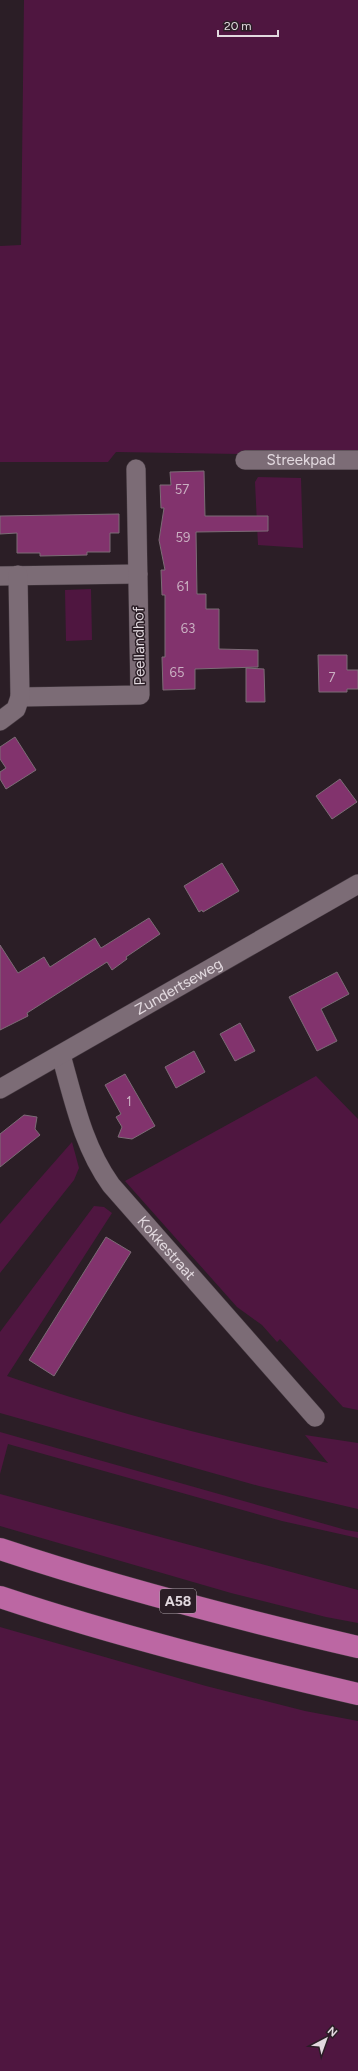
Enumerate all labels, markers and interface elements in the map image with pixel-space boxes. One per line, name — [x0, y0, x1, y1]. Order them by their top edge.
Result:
scale bar — [218, 12, 278, 38]
text: 20 m — [224, 19, 252, 33]
street label: Streekpad — [267, 451, 335, 469]
house number: 57 — [175, 482, 189, 497]
house number: 59 — [176, 530, 190, 545]
house number: 61 — [177, 579, 189, 594]
street label: Peellandhof — [129, 606, 149, 686]
house number: 63 — [181, 621, 195, 636]
house number: 65 — [170, 665, 184, 680]
house number: 7 — [329, 670, 336, 685]
street label: Zundertseweg — [132, 955, 226, 1019]
house number: 1 — [126, 1094, 132, 1109]
street label: Kokkestraat — [134, 1212, 199, 1284]
road number: A58 — [160, 1589, 196, 1613]
north arrow — [306, 2019, 346, 2059]
text: N — [325, 2024, 340, 2040]

